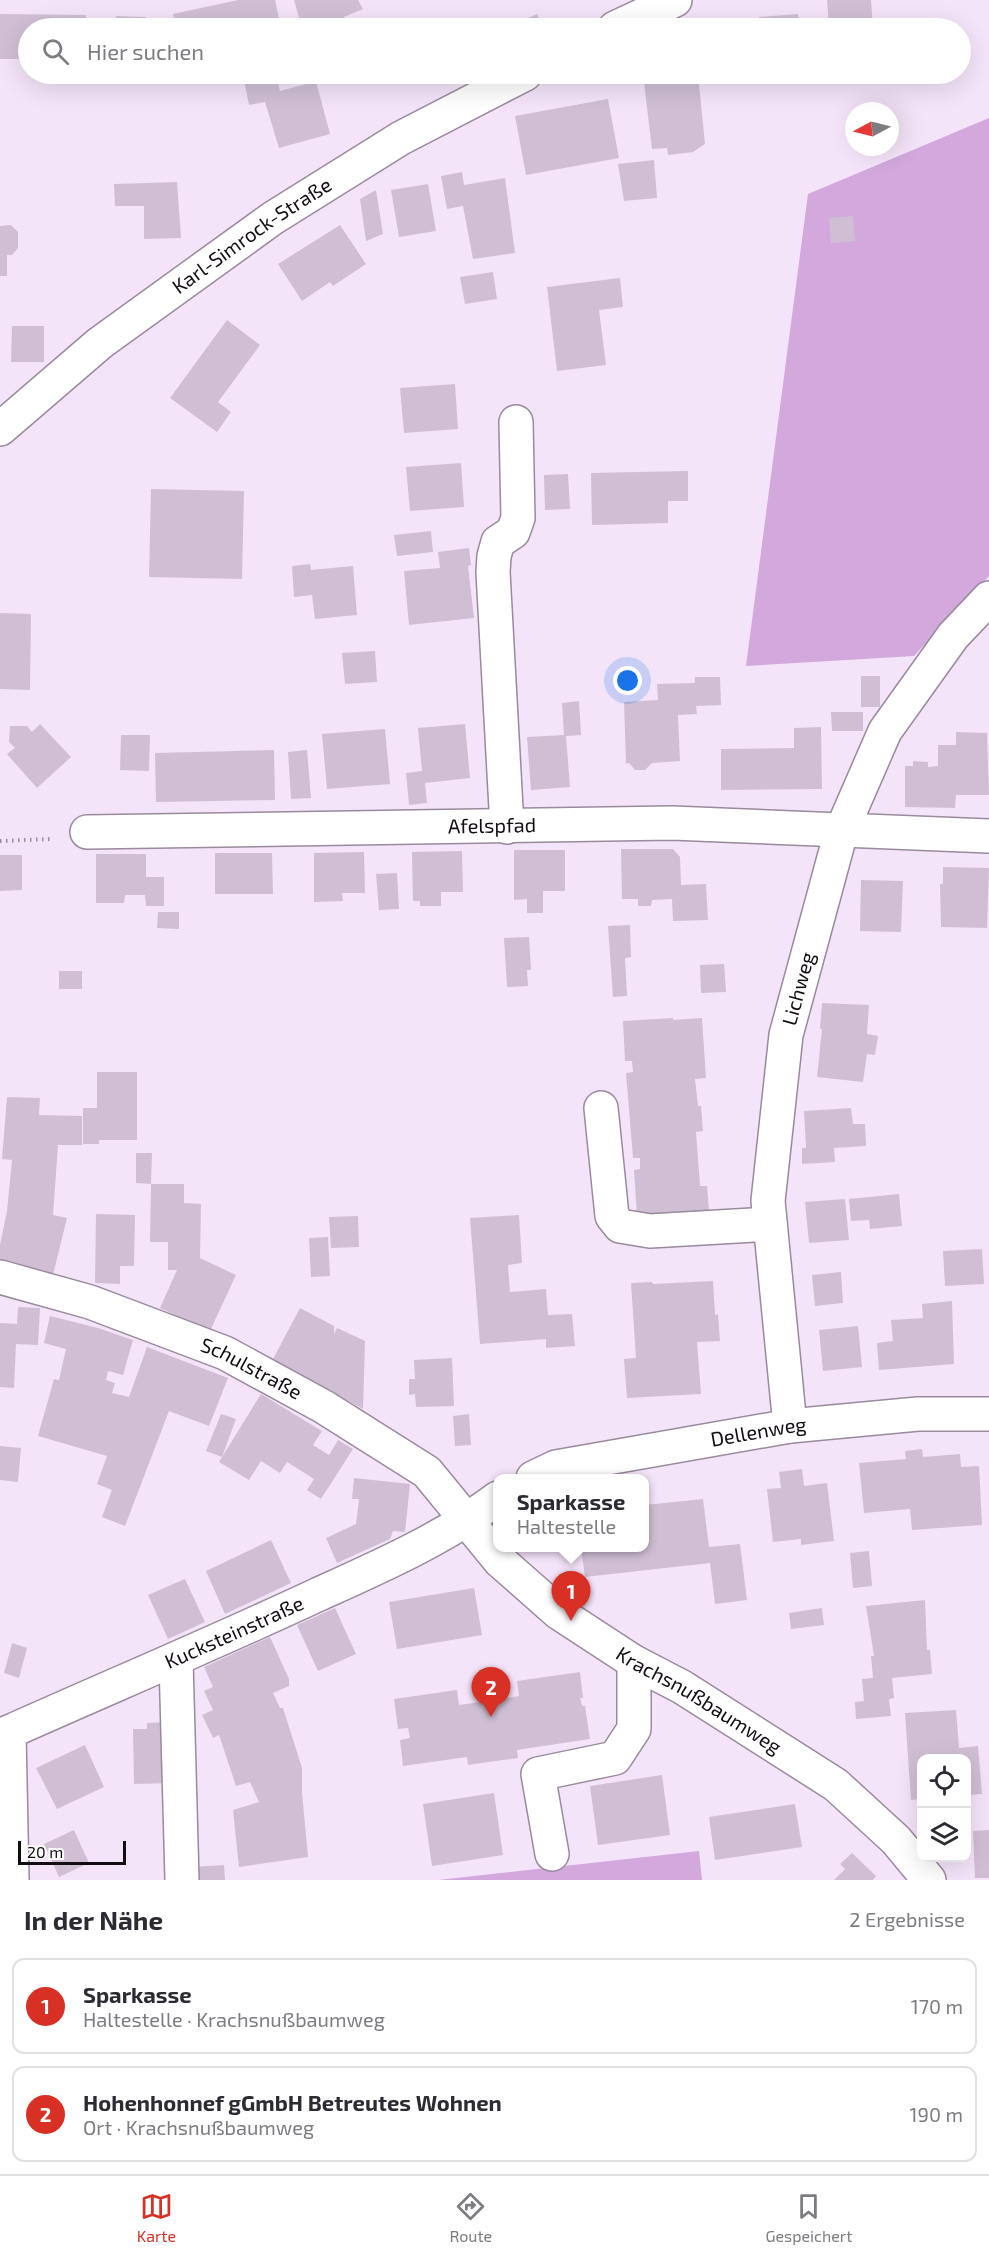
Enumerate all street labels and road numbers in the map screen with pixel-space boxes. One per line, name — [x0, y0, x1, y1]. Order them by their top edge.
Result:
street label: Karl-Simrock-Straße — [167, 172, 335, 298]
street label: Afelspfad — [448, 812, 536, 837]
street label: Lichweg — [776, 949, 819, 1028]
street label: Schulstraße — [197, 1332, 307, 1404]
street label: Dellenweg — [709, 1412, 807, 1451]
street label: Kucksteinstraße — [161, 1590, 307, 1673]
street label: Krachsnußbaumweg — [612, 1641, 786, 1758]

